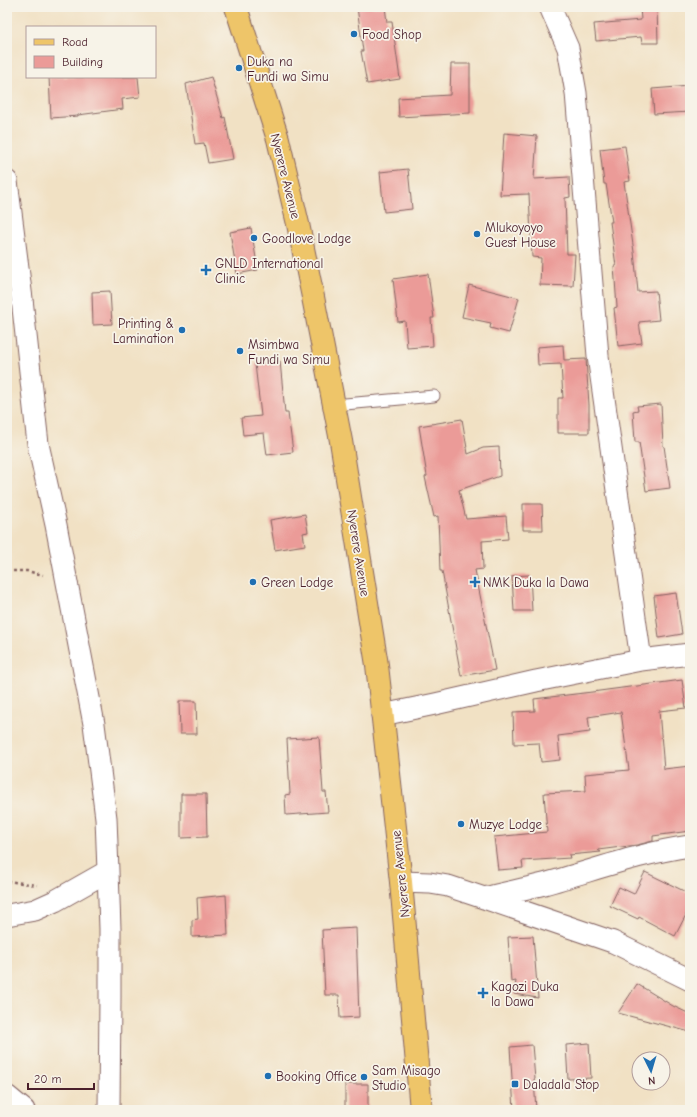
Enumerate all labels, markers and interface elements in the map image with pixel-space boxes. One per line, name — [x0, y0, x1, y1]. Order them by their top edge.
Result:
legend — [26, 26, 156, 78]
place label: Food Shop — [362, 27, 422, 42]
marker: Food Shop — [349, 29, 359, 39]
text: Road — [62, 35, 88, 49]
place label: Duka na Fundi wa Simu — [247, 54, 329, 84]
text: Building — [62, 55, 103, 69]
marker: Duka na Fundi wa Simu — [234, 63, 244, 73]
street label: Nyerere Avenue — [268, 132, 303, 221]
place label: Mlukoyoyo Guest House — [485, 220, 556, 250]
marker: Mlukoyoyo Guest House — [472, 229, 482, 239]
place label: Goodlove Lodge — [262, 231, 351, 246]
marker: Goodlove Lodge — [249, 233, 259, 243]
place label: GNLD International Clinic — [215, 256, 323, 286]
marker: GNLD International Clinic — [200, 264, 212, 276]
place label: Printing & Lamination — [113, 316, 174, 346]
marker: Printing & Lamination — [177, 325, 187, 335]
place label: Msimbwa Fundi wa Simu — [248, 337, 330, 367]
marker: Msimbwa Fundi wa Simu — [235, 346, 245, 356]
street label: Nyerere Avenue — [344, 509, 373, 598]
place label: Green Lodge — [261, 575, 334, 590]
place label: NMK Duka la Dawa — [483, 575, 589, 590]
marker: Green Lodge — [248, 577, 258, 587]
marker: NMK Duka la Dawa — [470, 577, 480, 587]
place label: Muzye Lodge — [469, 817, 543, 832]
marker: Muzye Lodge — [456, 819, 466, 829]
street label: Nyerere Avenue — [388, 829, 413, 918]
place label: Kagozi Duka la Dawa — [491, 979, 559, 1009]
marker: Kagozi Duka la Dawa — [478, 988, 488, 998]
north arrow — [631, 1051, 671, 1091]
place label: Sam Misago Studio — [372, 1063, 441, 1093]
scale bar — [28, 1065, 94, 1091]
place label: Booking Office — [276, 1069, 357, 1084]
marker: Booking Office — [263, 1071, 273, 1081]
text: 20 m — [34, 1072, 62, 1086]
marker: Sam Misago Studio — [359, 1072, 369, 1082]
text: N — [648, 1074, 656, 1087]
place label: Daladala Stop — [523, 1077, 599, 1092]
marker: Daladala Stop — [510, 1079, 520, 1089]

